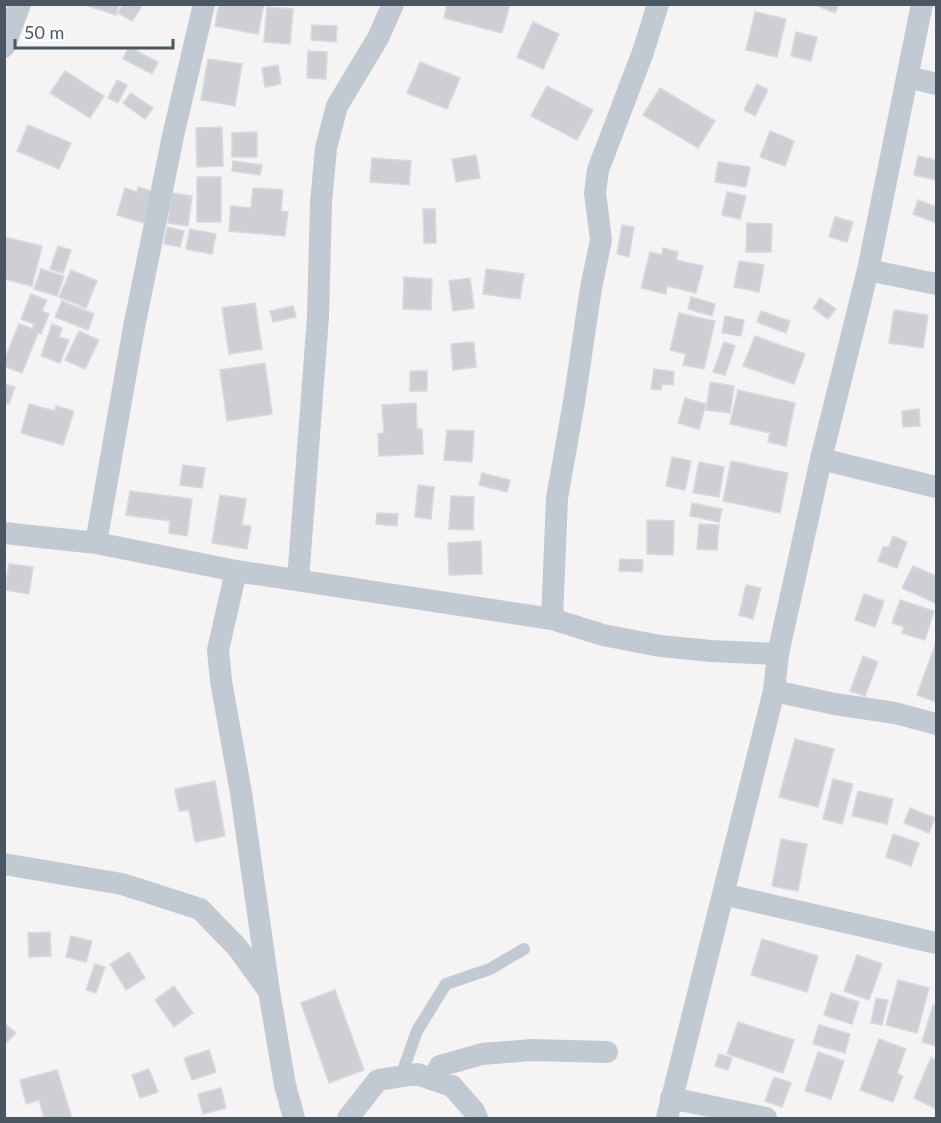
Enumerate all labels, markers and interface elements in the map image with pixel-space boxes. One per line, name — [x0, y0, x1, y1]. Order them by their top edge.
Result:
scale bar — [15, 12, 172, 50]
text: 50 m — [24, 21, 64, 43]

